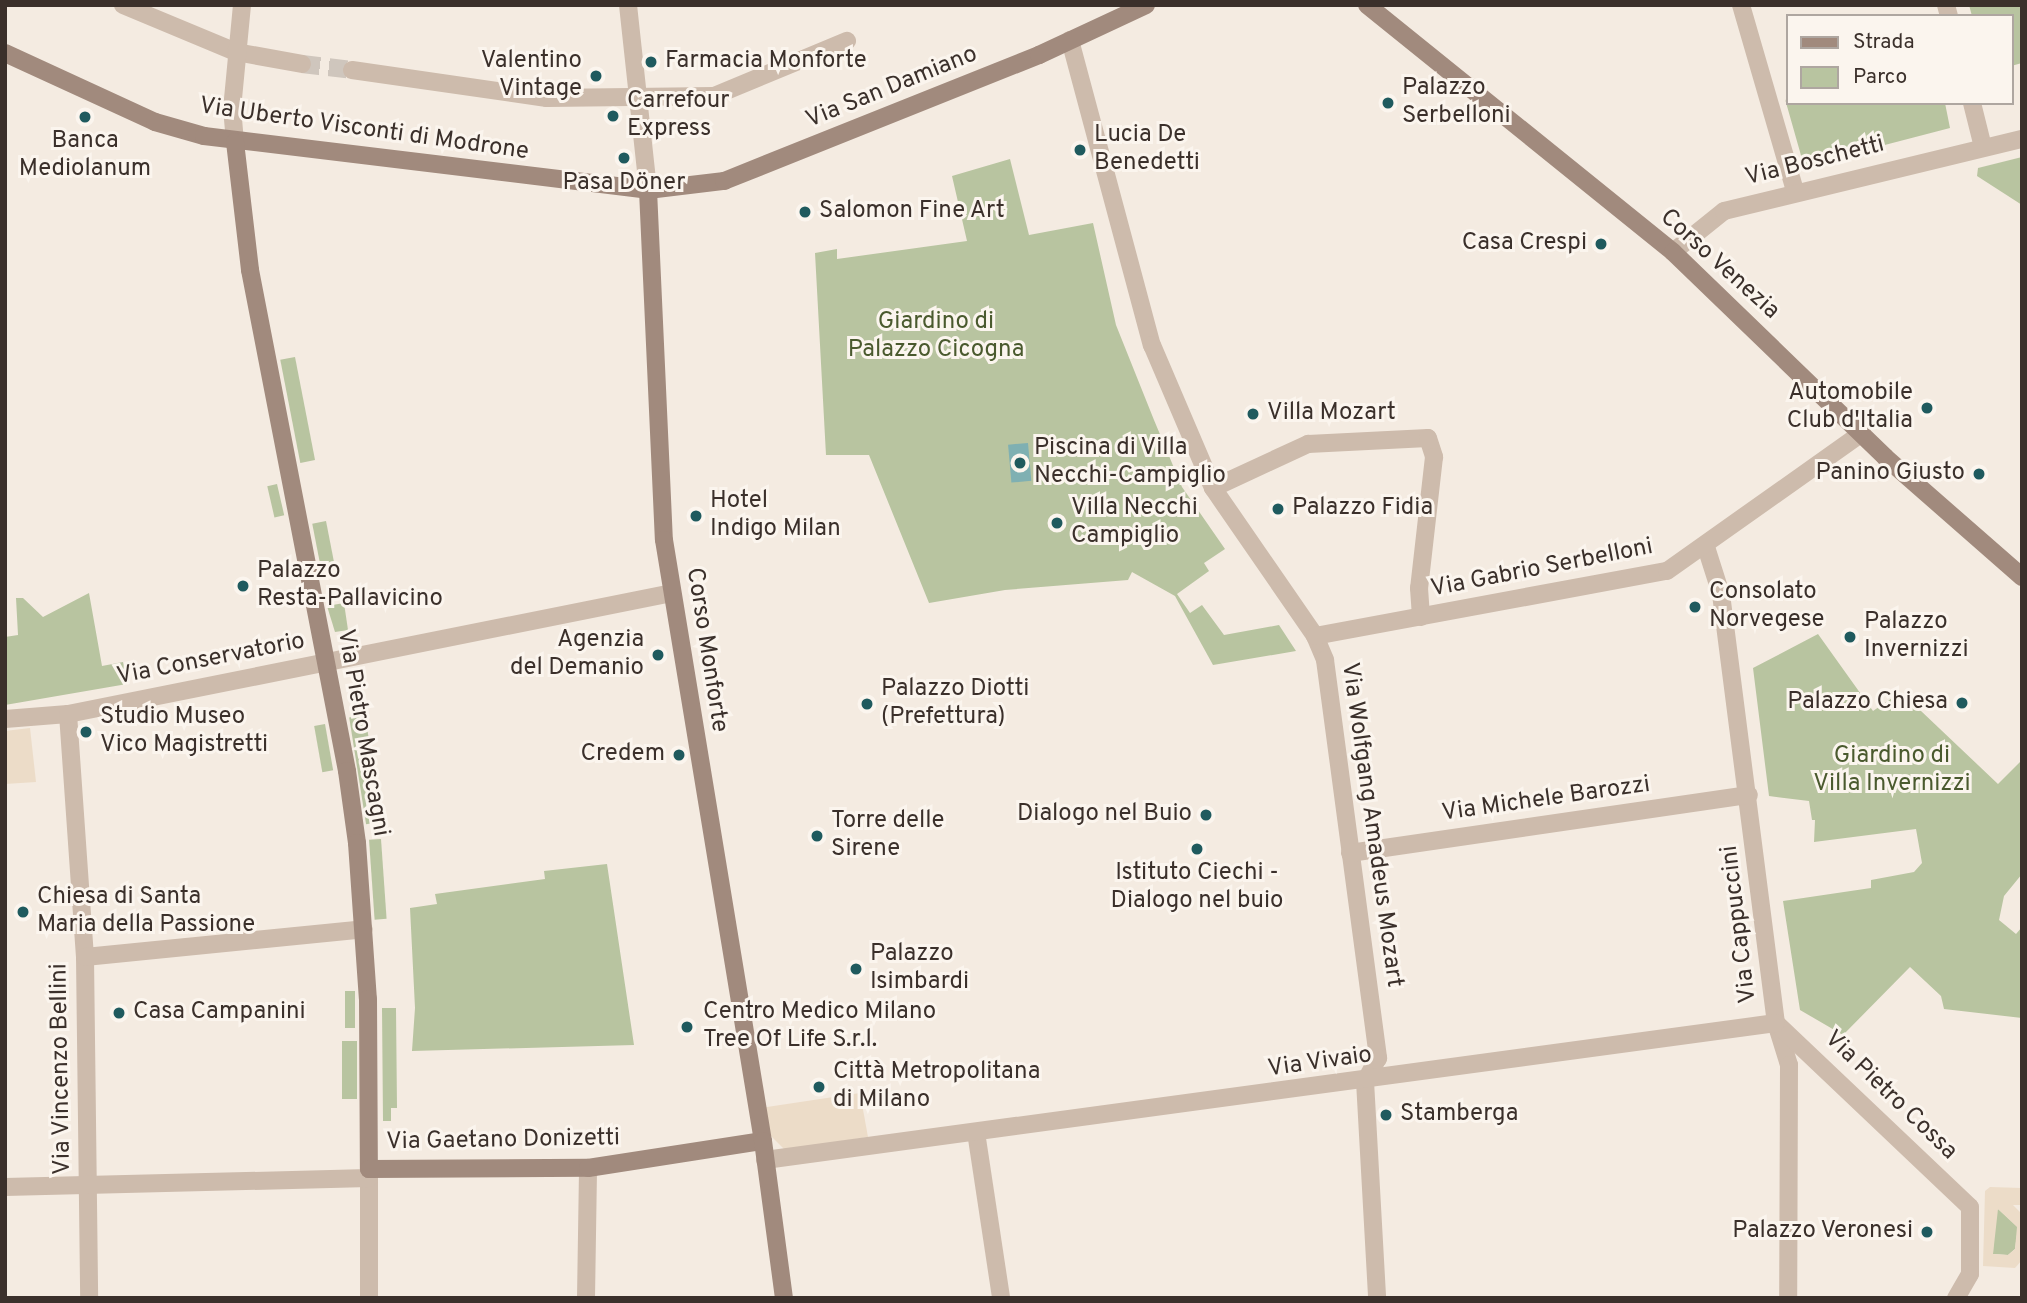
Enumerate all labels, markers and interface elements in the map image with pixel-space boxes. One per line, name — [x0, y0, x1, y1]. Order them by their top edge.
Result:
legend — [1786, 14, 2013, 105]
text: Strada — [1853, 29, 1914, 56]
street label: Via San Damiano — [802, 41, 982, 135]
place label: Valentino Vintage — [481, 48, 582, 104]
place label: Farmacia Monforte — [665, 48, 867, 76]
marker: Farmacia Monforte — [643, 54, 659, 70]
text: Parco — [1853, 64, 1907, 91]
marker: Valentino Vintage — [588, 68, 604, 84]
place label: Palazzo Serbelloni — [1402, 75, 1511, 131]
place label: Carrefour Express — [627, 88, 730, 144]
street label: Via Uberto Visconti di Modrone — [197, 93, 531, 167]
marker: Palazzo Serbelloni — [1380, 95, 1396, 111]
marker: Carrefour Express — [605, 108, 621, 124]
marker: Banca Mediolanum — [77, 109, 93, 125]
place label: Lucia De Benedetti — [1094, 122, 1200, 178]
place label: Banca Mediolanum — [19, 128, 151, 184]
street label: Via Boschetti — [1743, 131, 1887, 193]
marker: Lucia De Benedetti — [1072, 142, 1088, 158]
marker: Pasa Döner — [616, 150, 632, 166]
place label: Pasa Döner — [562, 170, 686, 198]
place label: Salomon Fine Art — [819, 198, 1006, 226]
street label: Corso Venezia — [1653, 203, 1785, 327]
marker: Salomon Fine Art — [797, 204, 813, 220]
place label: Casa Crespi — [1462, 230, 1587, 258]
marker: Casa Crespi — [1593, 236, 1609, 252]
park label: Giardino di Palazzo Cicogna — [848, 309, 1024, 365]
place label: Automobile Club d'Italia — [1787, 380, 1913, 436]
place label: Villa Mozart — [1267, 400, 1396, 428]
marker: Automobile Club d'Italia — [1919, 400, 1935, 416]
marker: Villa Mozart — [1245, 406, 1261, 422]
place label: Piscina di Villa Necchi-Campiglio — [1034, 435, 1226, 491]
marker: Piscina di Villa Necchi-Campiglio — [1012, 455, 1028, 471]
place label: Panino Giusto — [1816, 460, 1965, 488]
marker: Panino Giusto — [1971, 466, 1987, 482]
place label: Hotel Indigo Milan — [710, 488, 841, 544]
place label: Villa Necchi Campiglio — [1071, 495, 1198, 551]
place label: Palazzo Fidia — [1292, 495, 1433, 523]
marker: Palazzo Fidia — [1270, 501, 1286, 517]
marker: Hotel Indigo Milan — [688, 508, 704, 524]
marker: Villa Necchi Campiglio — [1049, 515, 1065, 531]
street label: Via Gabrio Serbelloni — [1429, 533, 1655, 605]
place label: Palazzo Resta-Pallavicino — [257, 558, 443, 614]
street label: Corso Monforte — [679, 566, 733, 734]
marker: Palazzo Resta-Pallavicino — [235, 578, 251, 594]
place label: Consolato Norvegese — [1709, 579, 1824, 635]
marker: Consolato Norvegese — [1687, 599, 1703, 615]
place label: Palazzo Invernizzi — [1864, 609, 1969, 665]
street label: Via Pietro Mascagni — [330, 627, 394, 839]
place label: Agenzia del Demanio — [510, 627, 644, 683]
street label: Via Conservatorio — [114, 628, 308, 692]
marker: Palazzo Invernizzi — [1842, 629, 1858, 645]
marker: Agenzia del Demanio — [650, 647, 666, 663]
street label: Via Wolfgang Amadeus Mozart — [1334, 660, 1408, 990]
place label: Palazzo Diotti (Prefettura) — [881, 676, 1029, 732]
place label: Palazzo Chiesa — [1787, 689, 1948, 717]
marker: Palazzo Chiesa — [1954, 695, 1970, 711]
marker: Palazzo Diotti (Prefettura) — [859, 696, 875, 712]
place label: Studio Museo Vico Magistretti — [100, 704, 268, 760]
marker: Studio Museo Vico Magistretti — [78, 724, 94, 740]
place label: Credem — [580, 741, 665, 769]
park label: Giardino di Villa Invernizzi — [1813, 743, 1971, 799]
marker: Credem — [671, 747, 687, 763]
street label: Via Michele Barozzi — [1440, 771, 1652, 829]
place label: Dialogo nel Buio — [1017, 801, 1192, 829]
marker: Dialogo nel Buio — [1198, 807, 1214, 823]
place label: Torre delle Sirene — [831, 808, 944, 864]
marker: Torre delle Sirene — [809, 828, 825, 844]
marker: Istituto Ciechi - Dialogo nel buio — [1189, 841, 1205, 857]
street label: Via Cappuccini — [1716, 843, 1764, 1005]
place label: Istituto Ciechi - Dialogo nel buio — [1111, 860, 1283, 916]
place label: Chiesa di Santa Maria della Passione — [37, 884, 255, 940]
marker: Chiesa di Santa Maria della Passione — [15, 904, 31, 920]
place label: Palazzo Isimbardi — [870, 941, 969, 997]
marker: Palazzo Isimbardi — [848, 961, 864, 977]
street label: Via Vincenzo Bellini — [46, 962, 78, 1176]
place label: Casa Campanini — [133, 999, 306, 1027]
place label: Centro Medico Milano Tree Of Life S.r.l. — [703, 999, 936, 1055]
marker: Casa Campanini — [111, 1005, 127, 1021]
marker: Centro Medico Milano Tree Of Life S.r.l. — [677, 1017, 697, 1037]
street label: Via Pietro Cossa — [1818, 1025, 1962, 1167]
street label: Via Vivaio — [1266, 1041, 1374, 1085]
place label: Città Metropolitana di Milano — [833, 1059, 1040, 1115]
marker: Città Metropolitana di Milano — [811, 1079, 827, 1095]
place label: Stamberga — [1400, 1101, 1518, 1129]
marker: Stamberga — [1378, 1107, 1394, 1123]
street label: Via Gaetano Donizetti — [386, 1125, 620, 1157]
place label: Palazzo Veronesi — [1731, 1218, 1913, 1246]
marker: Palazzo Veronesi — [1919, 1224, 1935, 1240]

